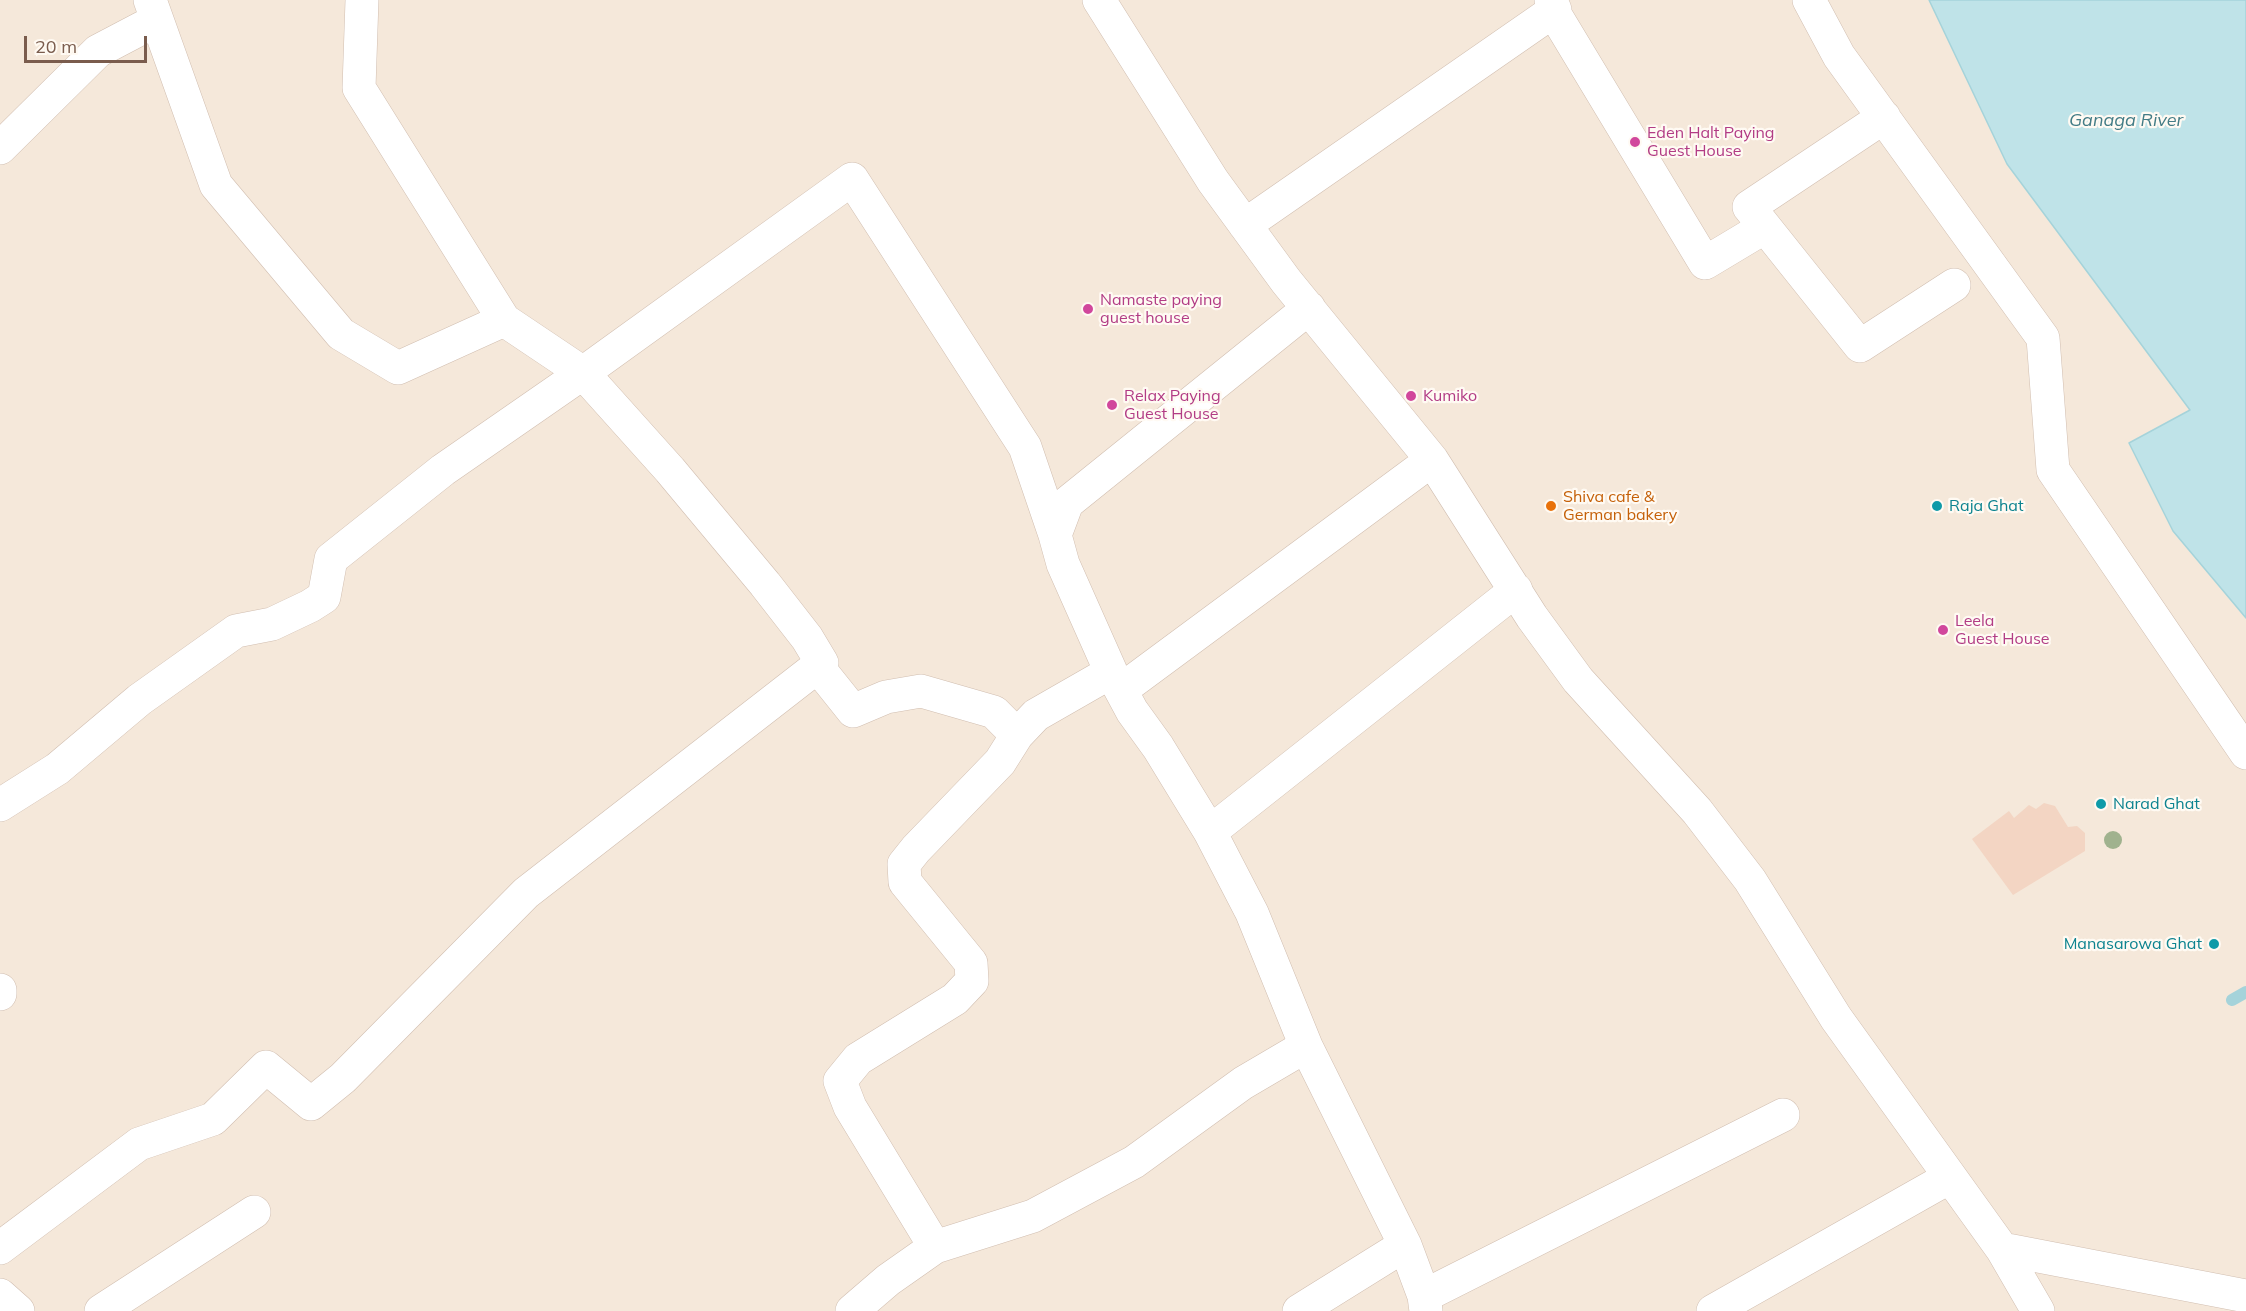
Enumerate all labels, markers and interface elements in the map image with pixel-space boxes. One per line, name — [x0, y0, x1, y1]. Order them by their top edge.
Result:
scale bar — [27, 24, 150, 62]
text: 20 m — [35, 35, 77, 58]
water label: Ganaga River — [2069, 110, 2183, 132]
place label: Eden Halt Paying Guest House — [1647, 123, 1775, 161]
marker: Eden Halt Paying Guest House — [1628, 135, 1642, 149]
place label: Namaste paying guest house — [1100, 290, 1222, 328]
marker: Namaste paying guest house — [1081, 302, 1095, 316]
place label: Relax Paying Guest House — [1124, 386, 1221, 424]
place label: Kumiko — [1423, 386, 1477, 406]
marker: Kumiko — [1404, 389, 1418, 403]
marker: Relax Paying Guest House — [1105, 398, 1119, 412]
place label: Shiva cafe & German bakery — [1563, 487, 1677, 525]
place label: Raja Ghat — [1949, 496, 2023, 516]
marker: Shiva cafe & German bakery — [1544, 499, 1558, 513]
marker: Raja Ghat — [1930, 499, 1944, 513]
place label: Leela Guest House — [1955, 611, 2050, 649]
marker: Leela Guest House — [1936, 623, 1950, 637]
place label: Narad Ghat — [2113, 794, 2200, 814]
marker: Narad Ghat — [2094, 797, 2108, 811]
place label: Manasarowa Ghat — [2064, 934, 2202, 954]
marker: Manasarowa Ghat — [2207, 937, 2221, 951]

